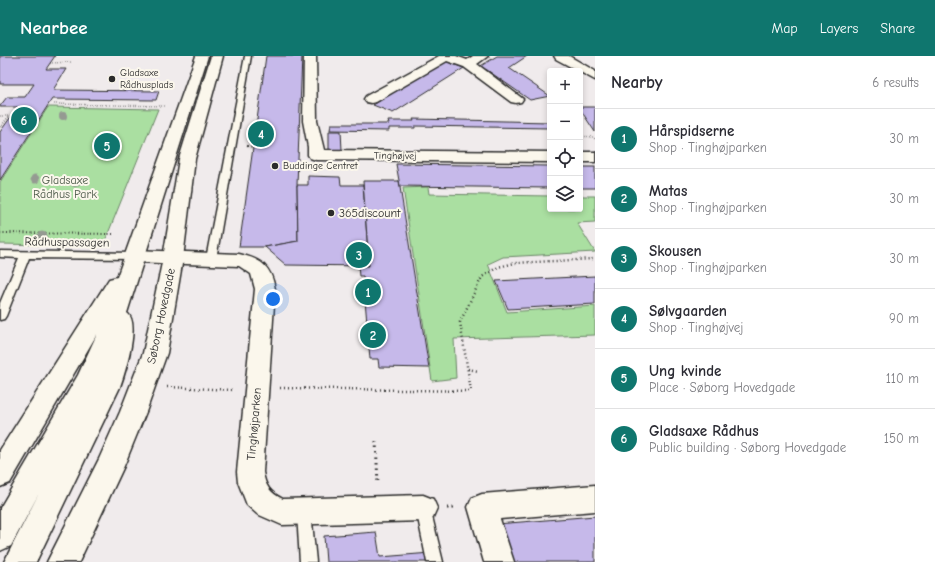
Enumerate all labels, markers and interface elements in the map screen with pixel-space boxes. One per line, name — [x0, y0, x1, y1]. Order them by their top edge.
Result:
text: Nearbee — [20, 17, 88, 39]
text: Map — [771, 20, 798, 37]
text: Layers — [820, 20, 858, 37]
text: Share — [880, 20, 915, 37]
place label: Gladsaxe Rådhusplads — [120, 67, 173, 91]
map controls — [547, 68, 583, 212]
button: + — [547, 68, 583, 104]
text: Nearby — [611, 73, 662, 92]
marker: Gladsaxe Rådhusplads — [107, 74, 117, 84]
text: 6 results — [872, 75, 919, 90]
button: − — [547, 104, 583, 140]
pin: 6 — [11, 105, 37, 135]
pin: 4 — [248, 119, 274, 149]
text: Hårspidserne — [649, 122, 734, 140]
pin: 5 — [94, 131, 120, 161]
text: 1 — [621, 131, 627, 146]
text: 30 m — [889, 131, 919, 146]
button: locate — [547, 140, 583, 176]
text: Shop · Tinghøjparken — [649, 140, 767, 155]
street label: Tinghøjvej — [374, 150, 416, 162]
place label: Buddinge Centret — [283, 160, 359, 172]
marker: Buddinge Centret — [270, 161, 280, 171]
park label: Gladsaxe Rådhus Park — [33, 173, 97, 201]
button: layers — [547, 176, 583, 212]
text: Matas — [649, 182, 687, 200]
text: 2 — [621, 191, 627, 206]
text: 30 m — [889, 191, 919, 206]
text: Shop · Tinghøjparken — [649, 200, 767, 215]
place label: 365discount — [339, 206, 401, 220]
marker: 365discount — [326, 208, 336, 218]
street label: Rådhuspassagen — [24, 234, 110, 250]
pin: 3 — [346, 240, 372, 270]
text: Skousen — [649, 242, 702, 260]
text: 3 — [621, 251, 627, 266]
text: 30 m — [889, 251, 919, 266]
text: Shop · Tinghøjparken — [649, 260, 767, 275]
street label: Søborg Hovedgade — [144, 267, 178, 365]
pin: 1 — [355, 277, 381, 307]
your location — [263, 289, 283, 309]
text: Sølvgaarden — [649, 302, 727, 320]
text: 4 — [621, 311, 627, 326]
text: 90 m — [889, 311, 919, 326]
pin: 2 — [360, 320, 386, 350]
text: Shop · Tinghøjvej — [649, 320, 743, 335]
text: Ung kvinde — [649, 362, 721, 380]
text: 5 — [621, 371, 627, 386]
text: 110 m — [886, 371, 919, 386]
text: Place · Søborg Hovedgade — [649, 380, 795, 395]
street label: Tinghøjparken — [244, 387, 264, 461]
text: Gladsaxe Rådhus — [649, 422, 759, 440]
text: 6 — [621, 431, 627, 446]
text: 150 m — [884, 431, 919, 446]
text: Public building · Søborg Hovedgade — [649, 440, 846, 455]

